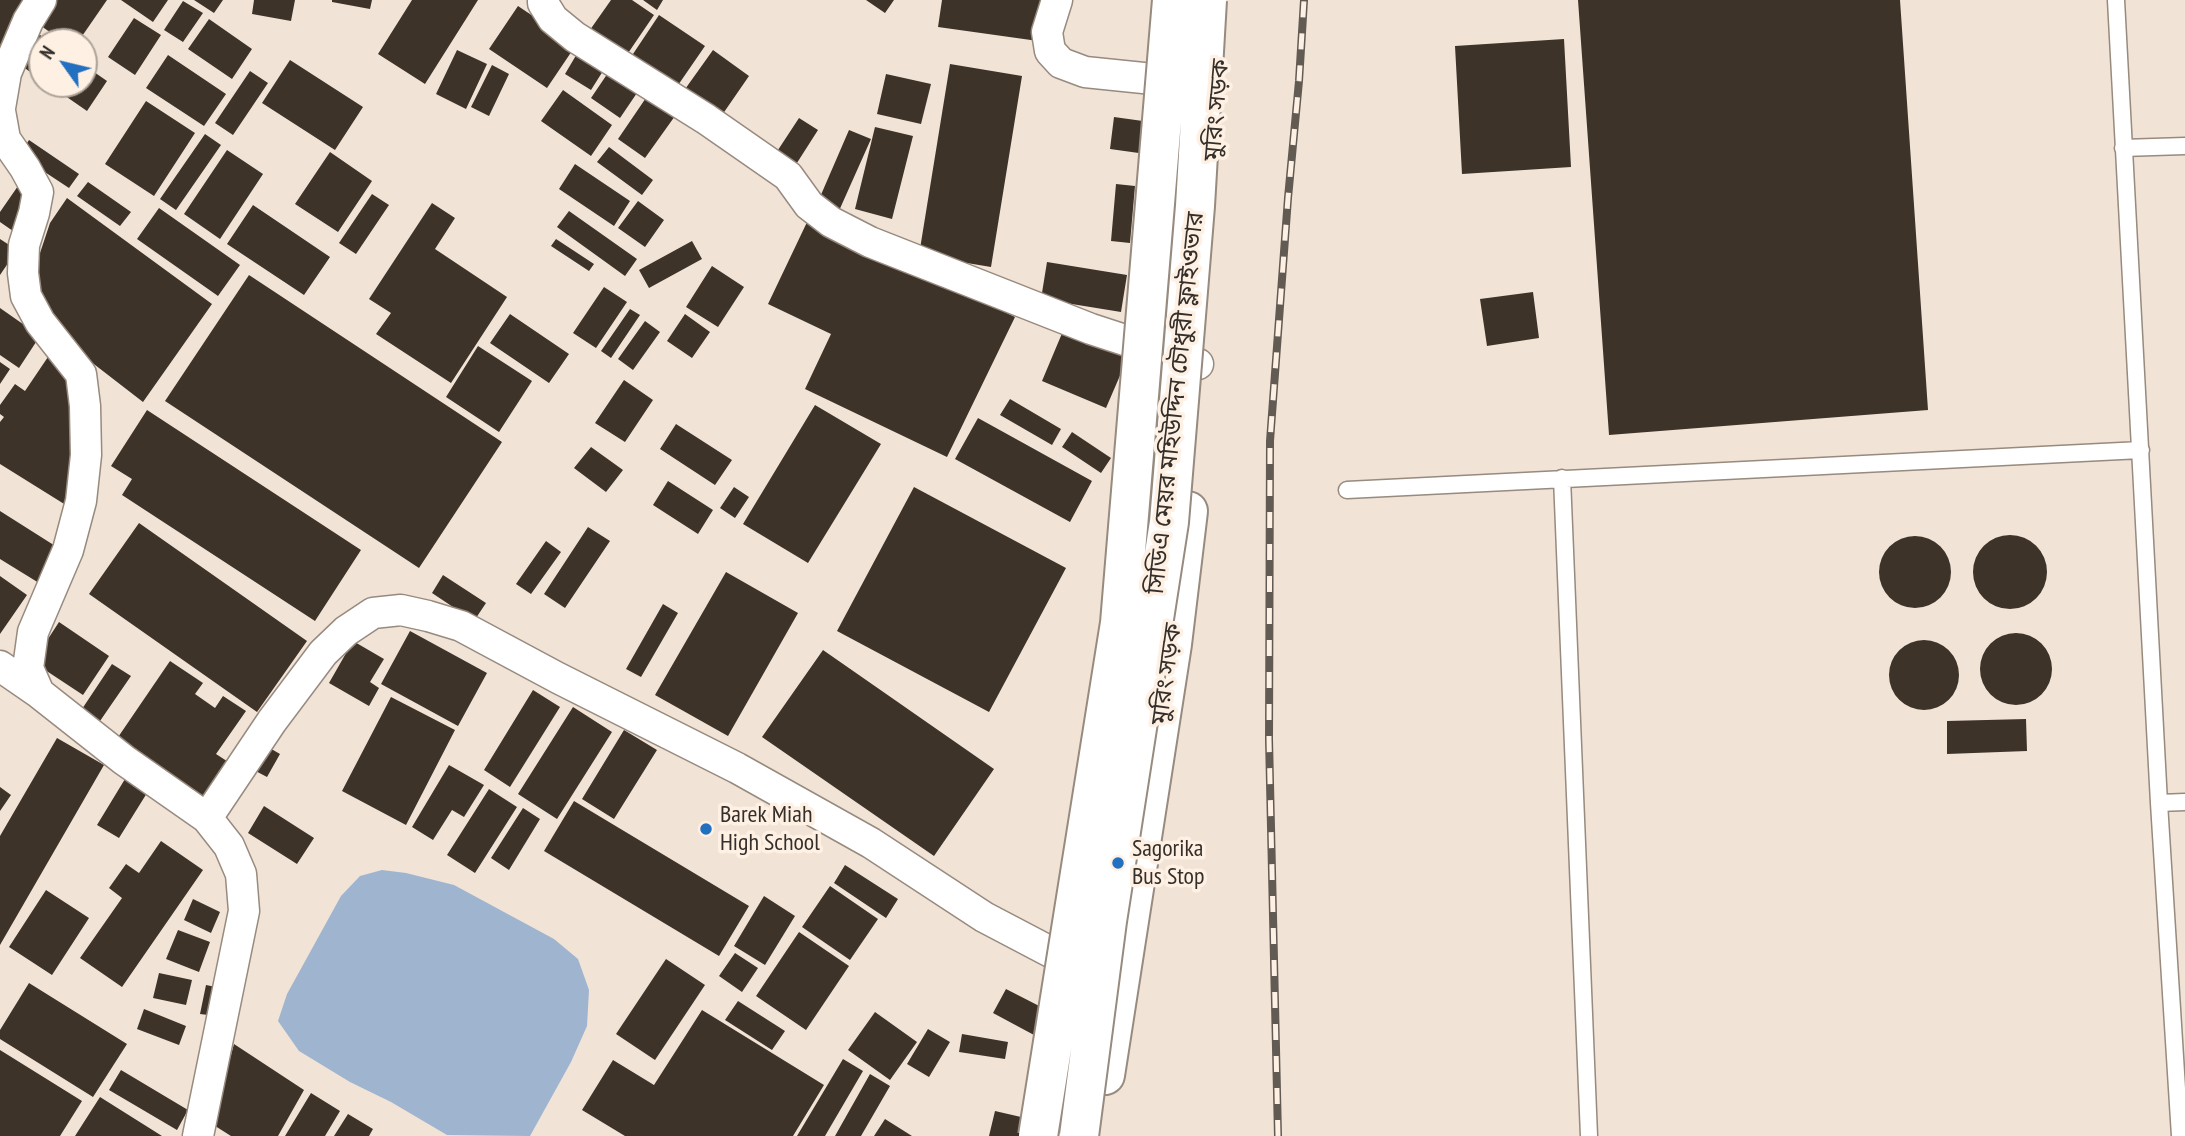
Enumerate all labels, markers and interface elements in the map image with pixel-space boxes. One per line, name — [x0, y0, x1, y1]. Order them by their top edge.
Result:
north arrow — [28, 28, 98, 98]
text: N — [34, 41, 60, 63]
street label: মুরিং সড়ক — [1198, 58, 1236, 162]
street label: সিডিএ মেয়র মহিউদ্দিন চৌধুরী ফ্লাইওভার — [1142, 210, 1210, 596]
street label: মুরিং সড়ক — [1146, 621, 1188, 727]
place label: Barek Miah High School — [720, 801, 820, 857]
marker: Barek Miah High School — [698, 821, 714, 837]
place label: Sagorika Bus Stop — [1132, 835, 1204, 891]
marker: Sagorika Bus Stop — [1110, 855, 1126, 871]

